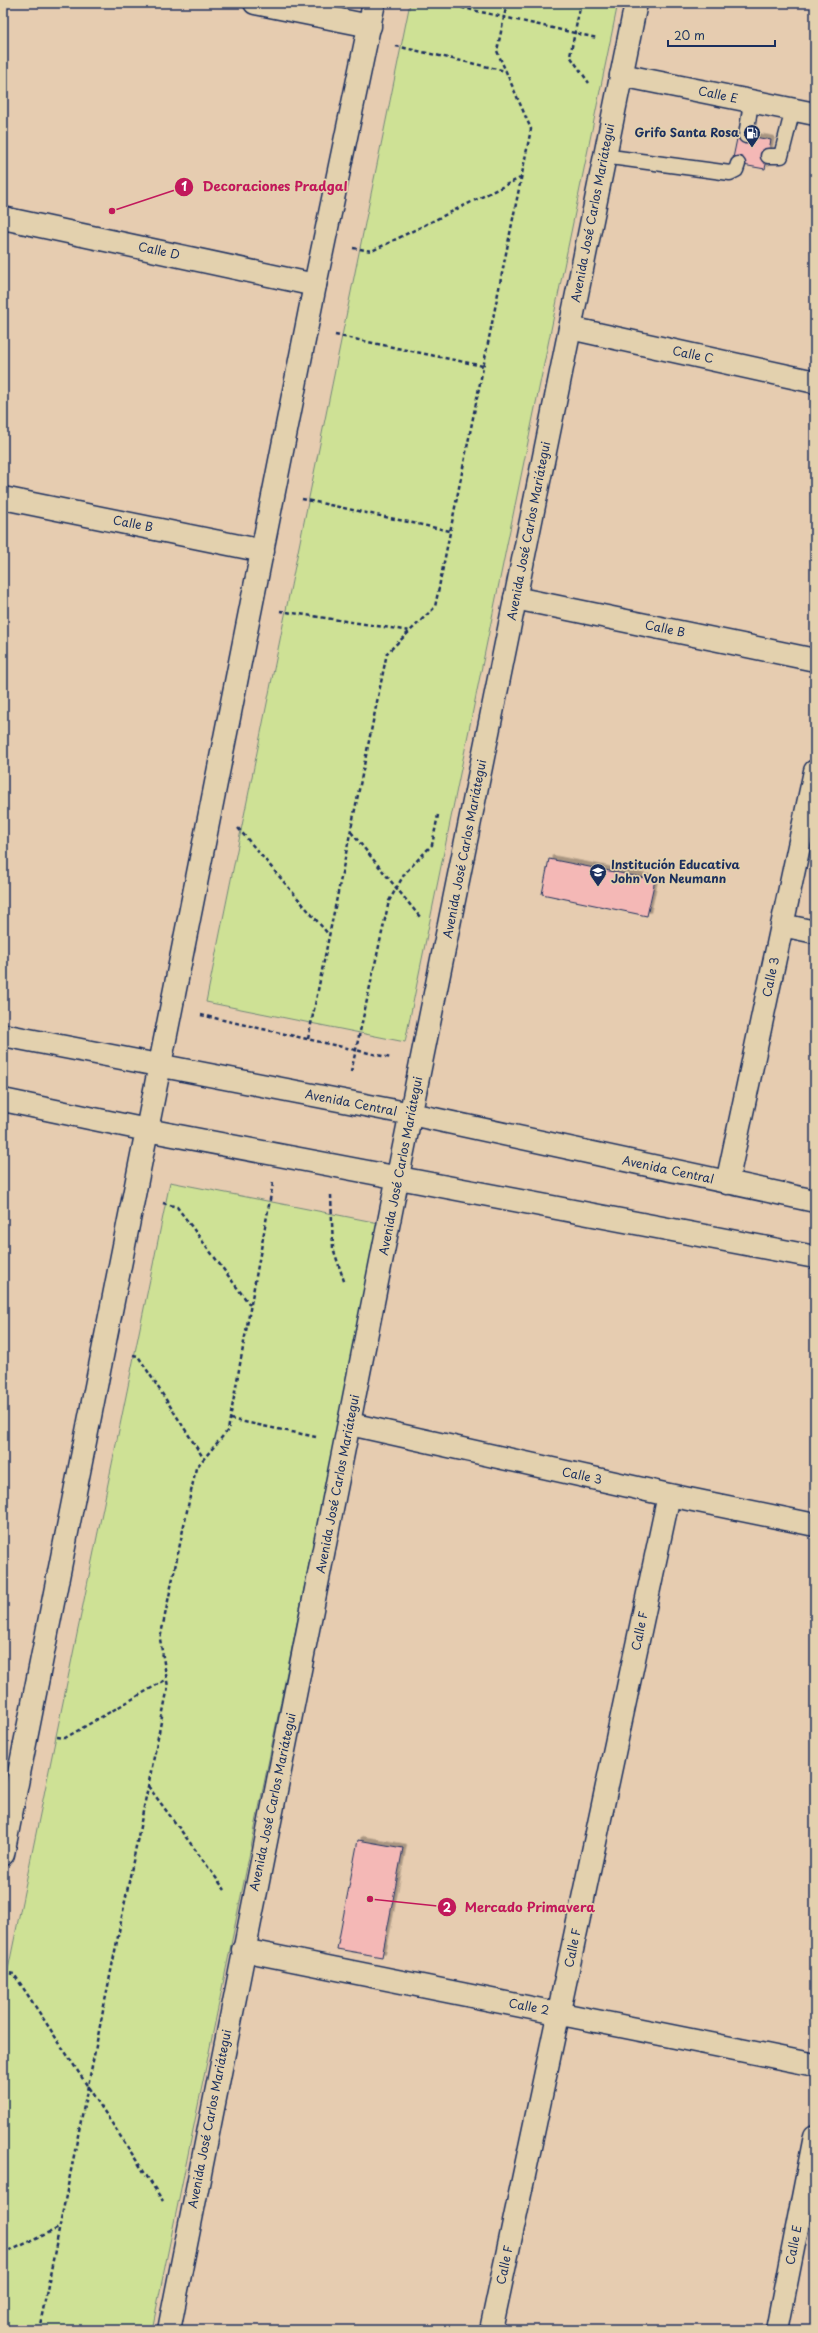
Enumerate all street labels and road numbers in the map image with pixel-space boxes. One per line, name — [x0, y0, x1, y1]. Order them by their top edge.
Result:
street label: Calle E — [697, 81, 740, 107]
street label: Avenida José Carlos Mariátegui — [566, 122, 618, 304]
street label: Calle D — [137, 237, 182, 263]
street label: Calle C — [671, 341, 716, 367]
street label: Avenida José Carlos Mariátegui — [502, 440, 554, 622]
street label: Calle B — [112, 510, 155, 536]
street label: Calle B — [643, 615, 687, 641]
street label: Avenida José Carlos Mariátegui — [438, 758, 490, 940]
street label: Calle 3 — [757, 955, 783, 998]
street label: Avenida José Carlos Mariátegui — [374, 1075, 426, 1257]
street label: Avenida Central — [304, 1084, 399, 1120]
street label: Avenida Central — [621, 1151, 716, 1188]
street label: Avenida José Carlos Mariátegui — [311, 1393, 363, 1575]
street label: Calle 3 — [561, 1462, 604, 1488]
street label: Calle F — [626, 1609, 652, 1652]
street label: Avenida José Carlos Mariátegui — [244, 1711, 300, 1893]
street label: Calle F — [559, 1926, 585, 1969]
street label: Calle 2 — [507, 1993, 551, 2019]
street label: Avenida José Carlos Mariátegui — [183, 2028, 235, 2210]
street label: Calle E — [780, 2223, 806, 2266]
street label: Calle F — [491, 2243, 517, 2286]

